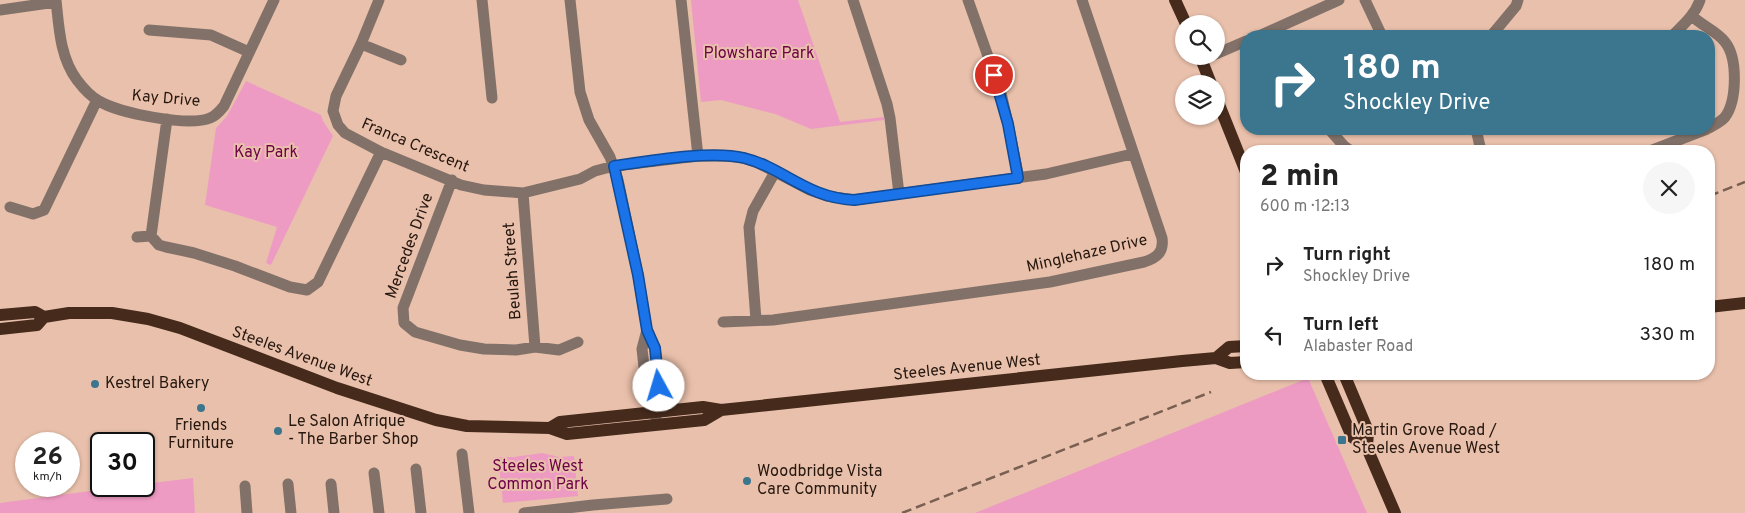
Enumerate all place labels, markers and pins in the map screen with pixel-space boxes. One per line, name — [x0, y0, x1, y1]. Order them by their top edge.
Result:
pin — [973, 54, 1015, 96]
place label: Kestrel Bakery — [105, 374, 209, 394]
marker: Kestrel Bakery — [89, 378, 101, 390]
marker: Friends Furniture — [195, 402, 207, 414]
place label: Le Salon Afrique - The Barber Shop — [288, 412, 419, 450]
place label: Friends Furniture — [168, 416, 234, 454]
place label: Martin Grove Road / Steeles Avenue West — [1352, 421, 1500, 459]
marker: Le Salon Afrique - The Barber Shop — [272, 425, 284, 437]
marker: Martin Grove Road / Steeles Avenue West — [1336, 434, 1348, 446]
place label: Woodbridge Vista Care Community — [757, 462, 882, 500]
marker: Woodbridge Vista Care Community — [741, 475, 753, 487]

